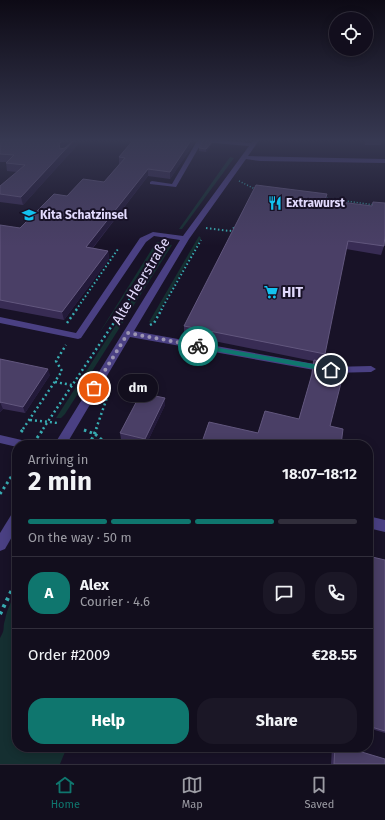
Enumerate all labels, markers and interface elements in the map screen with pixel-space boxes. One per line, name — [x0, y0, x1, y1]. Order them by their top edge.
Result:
map controls — [329, 12, 373, 56]
button: locate — [329, 12, 373, 56]
restaurant icon: Extrawurst — [267, 195, 283, 211]
place label: Extrawurst — [286, 196, 345, 210]
school or university icon: Kita Schatzinsel — [21, 207, 37, 223]
place label: Kita Schatzinsel — [40, 208, 128, 222]
street label: Alte Heerstraße — [108, 234, 174, 328]
supermarket icon: HIT — [263, 284, 279, 300]
place label: HIT — [282, 284, 303, 301]
courier — [178, 326, 218, 366]
icon: bike — [187, 335, 209, 357]
pin — [314, 353, 348, 387]
icon: home — [320, 359, 342, 381]
pin — [77, 371, 111, 405]
callout: dm — [118, 374, 158, 402]
icon: bag — [83, 377, 105, 399]
text: dm — [129, 380, 147, 395]
text: Arriving in — [28, 452, 88, 467]
text: 18:07–18:12 — [282, 465, 357, 483]
text: 2 min — [28, 466, 92, 497]
text: On the way · 50 m — [28, 530, 132, 545]
button: chat — [263, 572, 305, 614]
button: phone — [315, 572, 357, 614]
text: Alex — [80, 576, 109, 594]
text: A — [45, 584, 53, 602]
text: Courier · 4.6 — [80, 594, 150, 609]
text: Order #2009 — [28, 646, 110, 664]
text: €28.55 — [312, 646, 357, 664]
button: Help — [28, 698, 189, 744]
button: Share — [197, 698, 357, 744]
tab: Home — [51, 774, 80, 811]
tab: Map — [181, 774, 203, 811]
tab: Saved — [305, 774, 334, 811]

